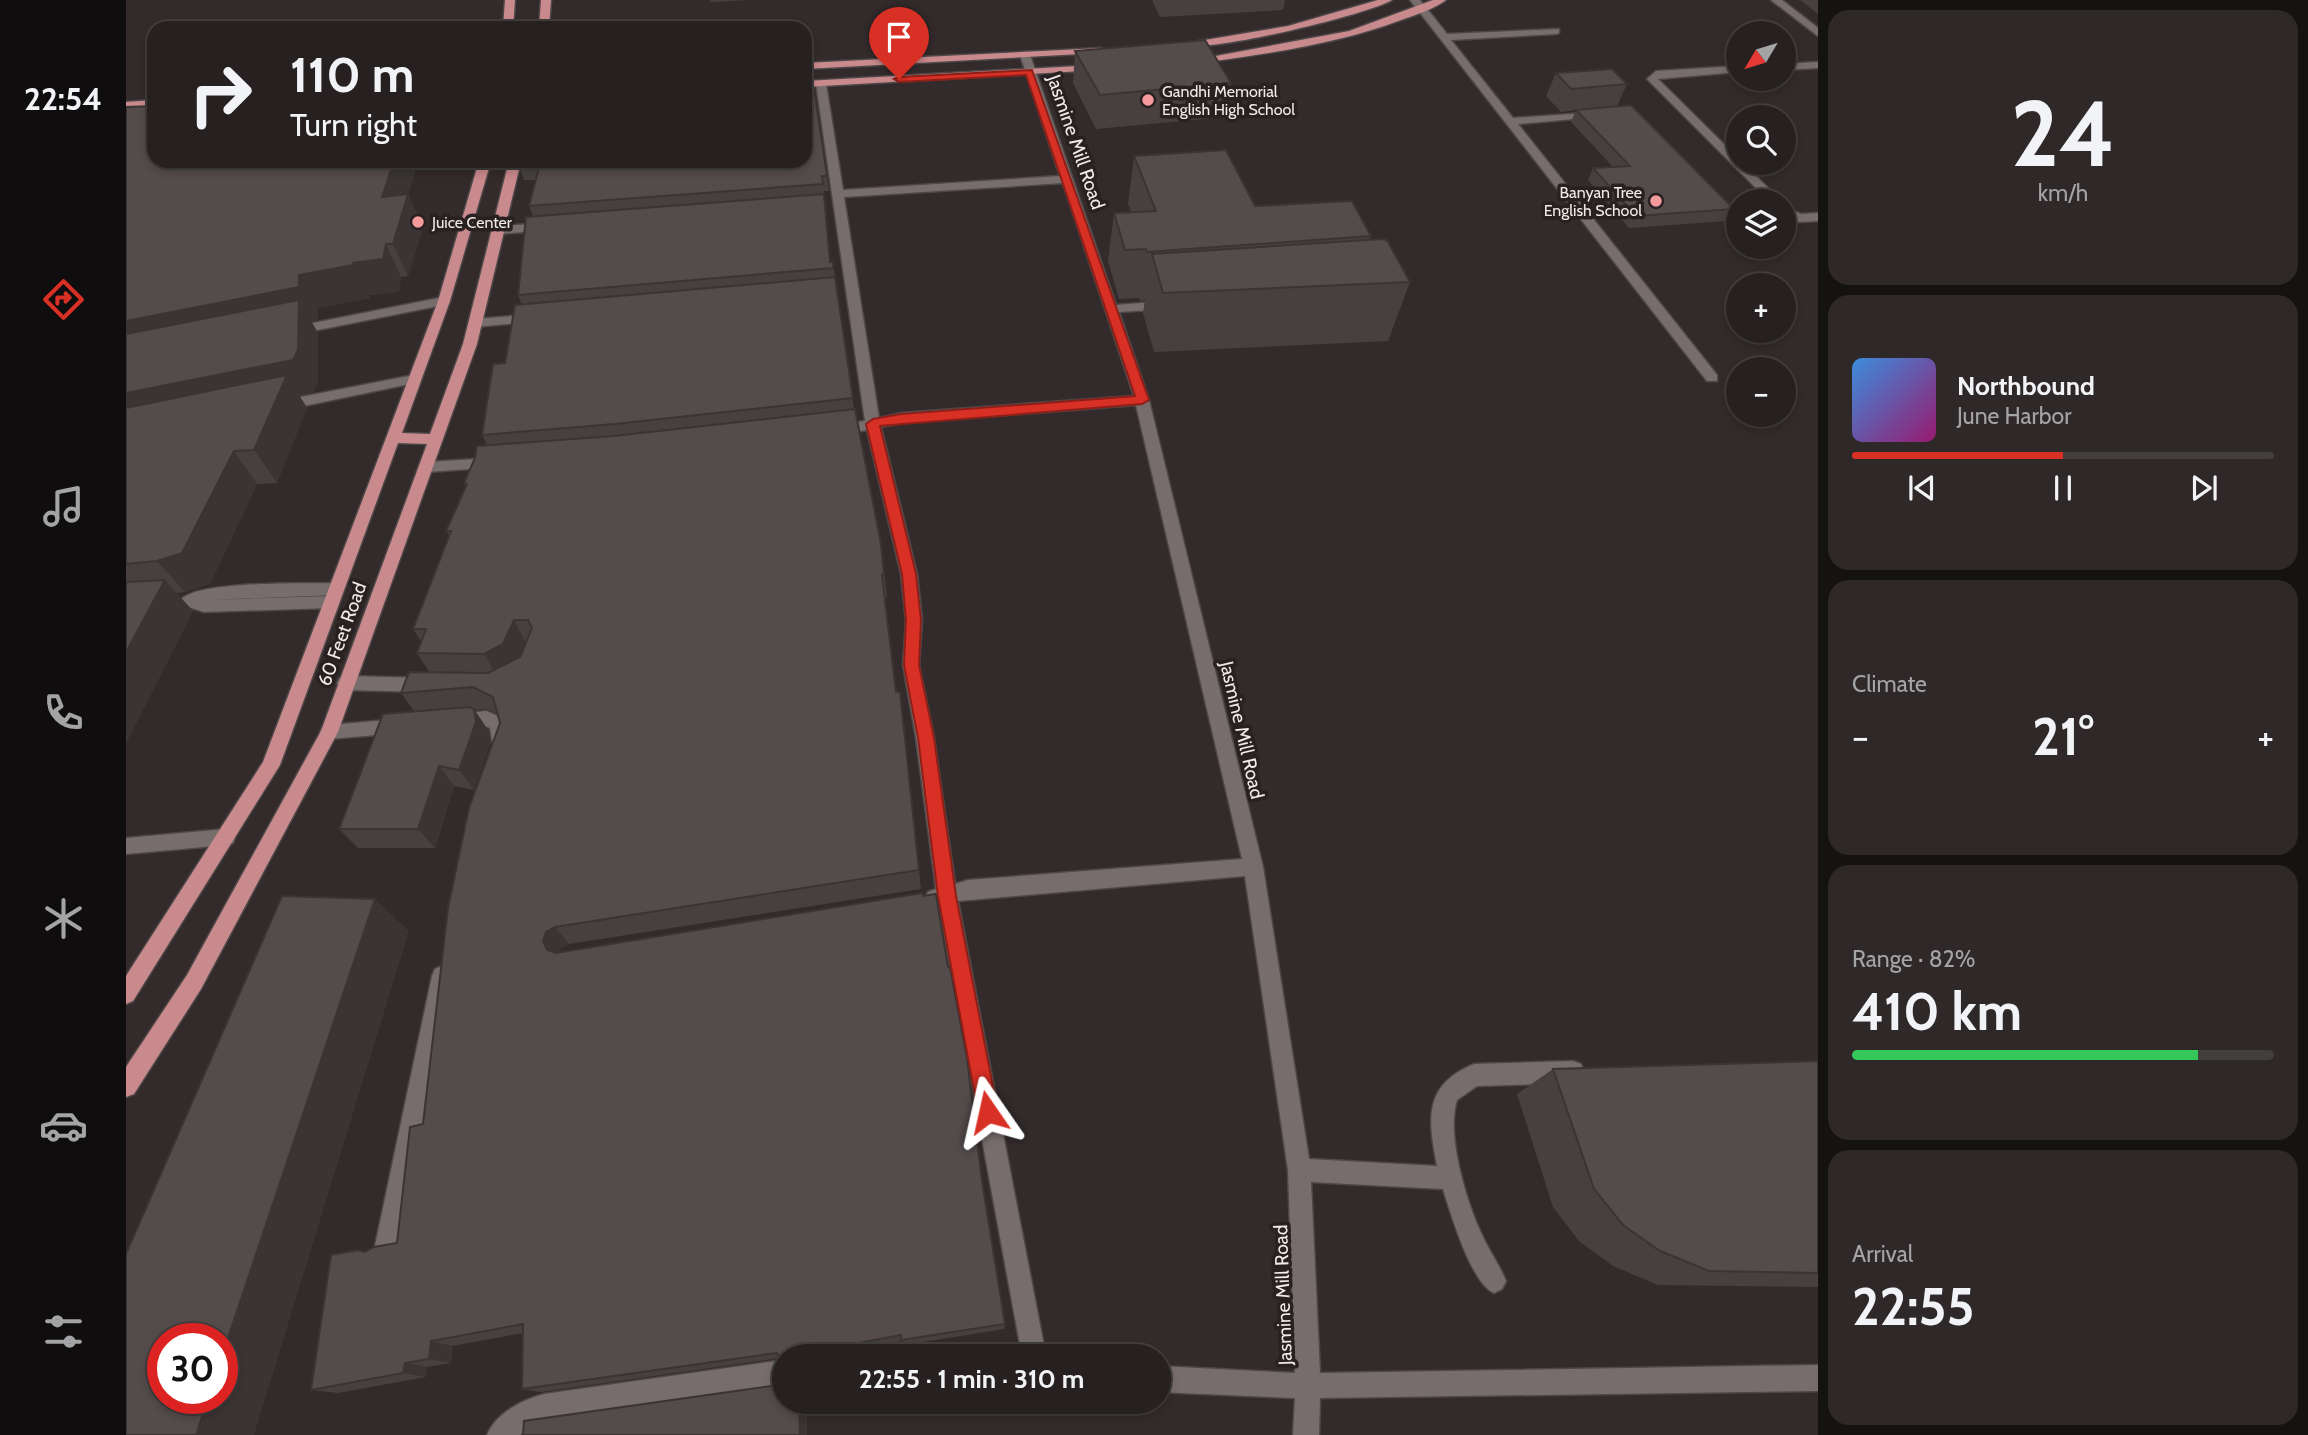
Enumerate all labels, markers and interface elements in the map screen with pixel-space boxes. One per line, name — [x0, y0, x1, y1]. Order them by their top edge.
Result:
pin — [869, 7, 929, 79]
icon: arrive — [880, 18, 918, 56]
north arrow — [1726, 21, 1796, 91]
map controls — [1726, 21, 1796, 427]
text: 110 m — [290, 45, 414, 104]
icon: right — [175, 49, 266, 140]
street label: Jasmine Mill Road — [1042, 71, 1110, 212]
text: 24 — [2011, 78, 2115, 189]
text: 22:54 — [24, 79, 102, 118]
place label: Gandhi Memorial English High School — [1162, 82, 1295, 119]
marker: Gandhi Memorial English High School — [1140, 92, 1156, 108]
text: Turn right — [290, 105, 417, 144]
button: search — [1726, 105, 1796, 175]
text: km/h — [2038, 179, 2088, 207]
place label: Banyan Tree English School — [1544, 183, 1642, 220]
button: layers — [1726, 189, 1796, 259]
marker: Banyan Tree English School — [1648, 193, 1664, 209]
place label: Juice Center — [431, 213, 513, 232]
marker: Juice Center — [410, 214, 426, 230]
button: + — [1726, 273, 1796, 343]
icon: directions — [39, 275, 88, 324]
button: − — [1726, 357, 1796, 427]
text: Northbound — [1957, 370, 2095, 402]
text: June Harbor — [1957, 402, 2071, 430]
icon: previous — [1903, 469, 1941, 507]
icon: pause — [2044, 469, 2082, 507]
icon: next — [2185, 469, 2223, 507]
icon: music — [39, 482, 88, 531]
street label: 60 Feet Road — [313, 579, 371, 689]
street label: Jasmine Mill Road — [1215, 658, 1269, 801]
text: Climate — [1852, 670, 1927, 698]
icon: phone — [39, 688, 88, 737]
text: 21° — [2032, 705, 2094, 768]
text: − — [1852, 713, 1869, 760]
text: + — [2257, 713, 2274, 760]
icon: climate — [39, 894, 88, 943]
text: Range · 82% — [1852, 945, 1975, 973]
text: 410 km — [1852, 980, 2022, 1043]
position arrow — [951, 1075, 1025, 1149]
icon: car — [39, 1101, 88, 1150]
street label: Jasmine Mill Road — [1269, 1224, 1297, 1367]
text: Arrival — [1852, 1240, 1913, 1268]
text: 22:55 — [1852, 1275, 1974, 1338]
icon: filters — [39, 1307, 88, 1356]
speed limit sign: 30 — [147, 1323, 238, 1414]
text: 22:55 · 1 min · 310 m — [859, 1363, 1084, 1395]

